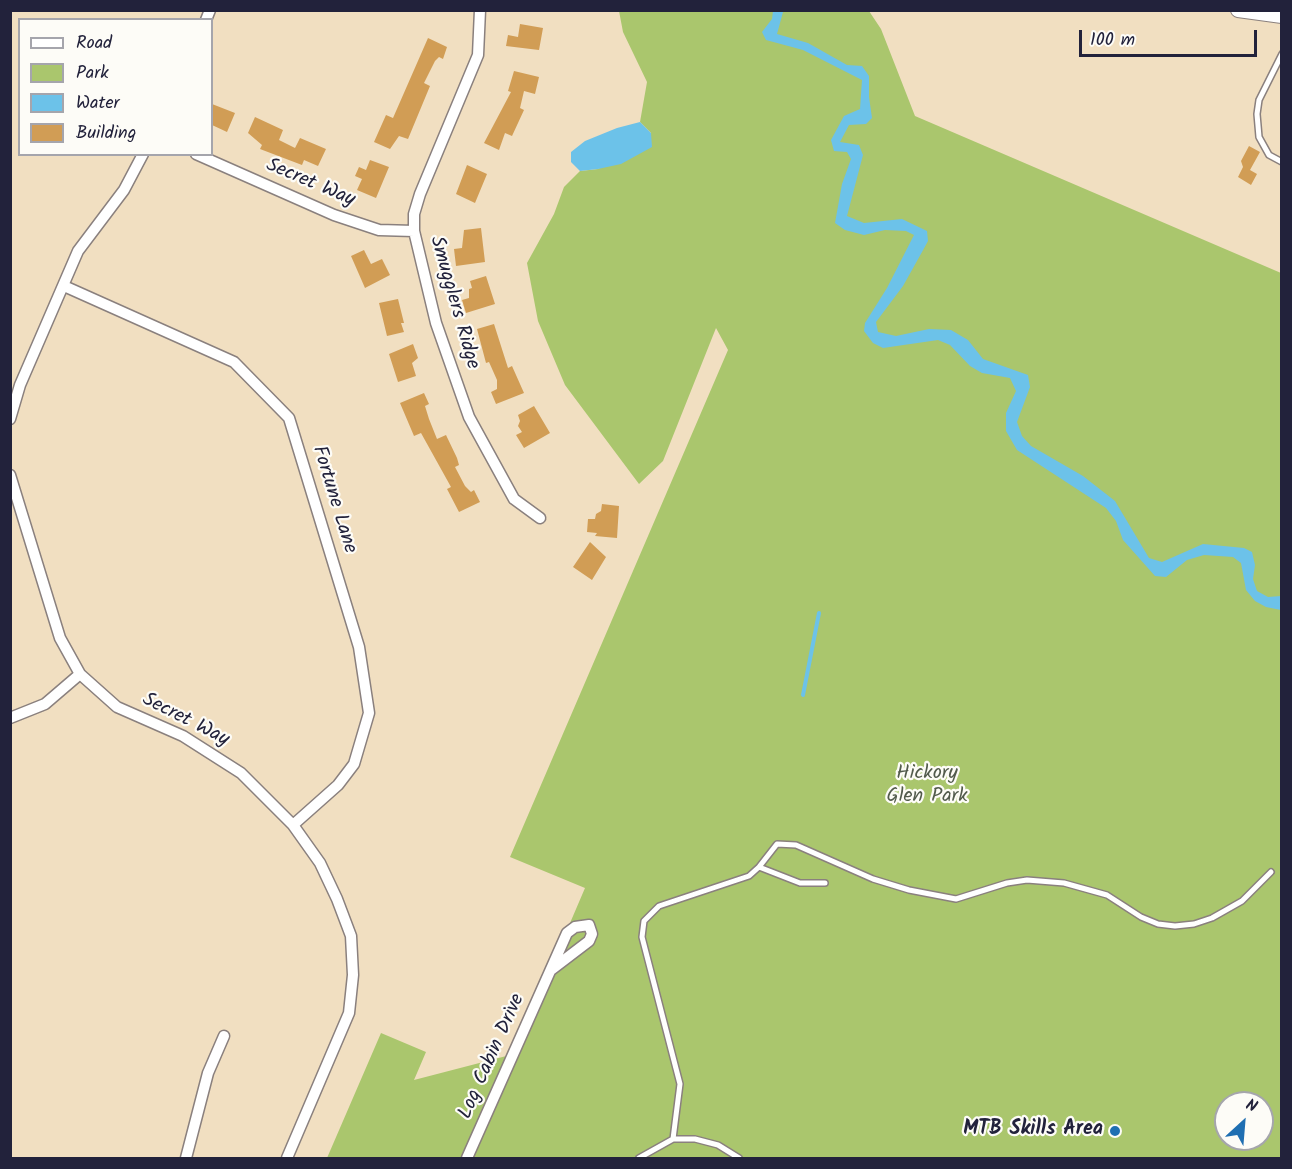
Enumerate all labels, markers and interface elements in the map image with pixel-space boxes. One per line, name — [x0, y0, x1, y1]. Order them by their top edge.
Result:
legend — [18, 18, 213, 156]
scale bar — [1082, 18, 1260, 56]
text: 100 m — [1090, 26, 1135, 55]
text: Road — [76, 29, 112, 58]
text: Park — [76, 59, 109, 88]
text: Water — [76, 89, 120, 118]
text: Building — [76, 119, 136, 148]
street label: Secret Way — [262, 155, 358, 213]
street label: Smugglers Ridge — [423, 234, 483, 372]
street label: Fortune Lane — [305, 443, 361, 557]
street label: Secret Way — [138, 689, 232, 753]
park label: Hickory Glen Park — [886, 763, 968, 810]
street label: Log Cabin Drive — [455, 991, 531, 1123]
north arrow — [1214, 1091, 1274, 1151]
text: N — [1241, 1093, 1261, 1120]
place label: MTB Skills Area — [963, 1119, 1103, 1143]
marker: MTB Skills Area — [1108, 1124, 1122, 1138]

